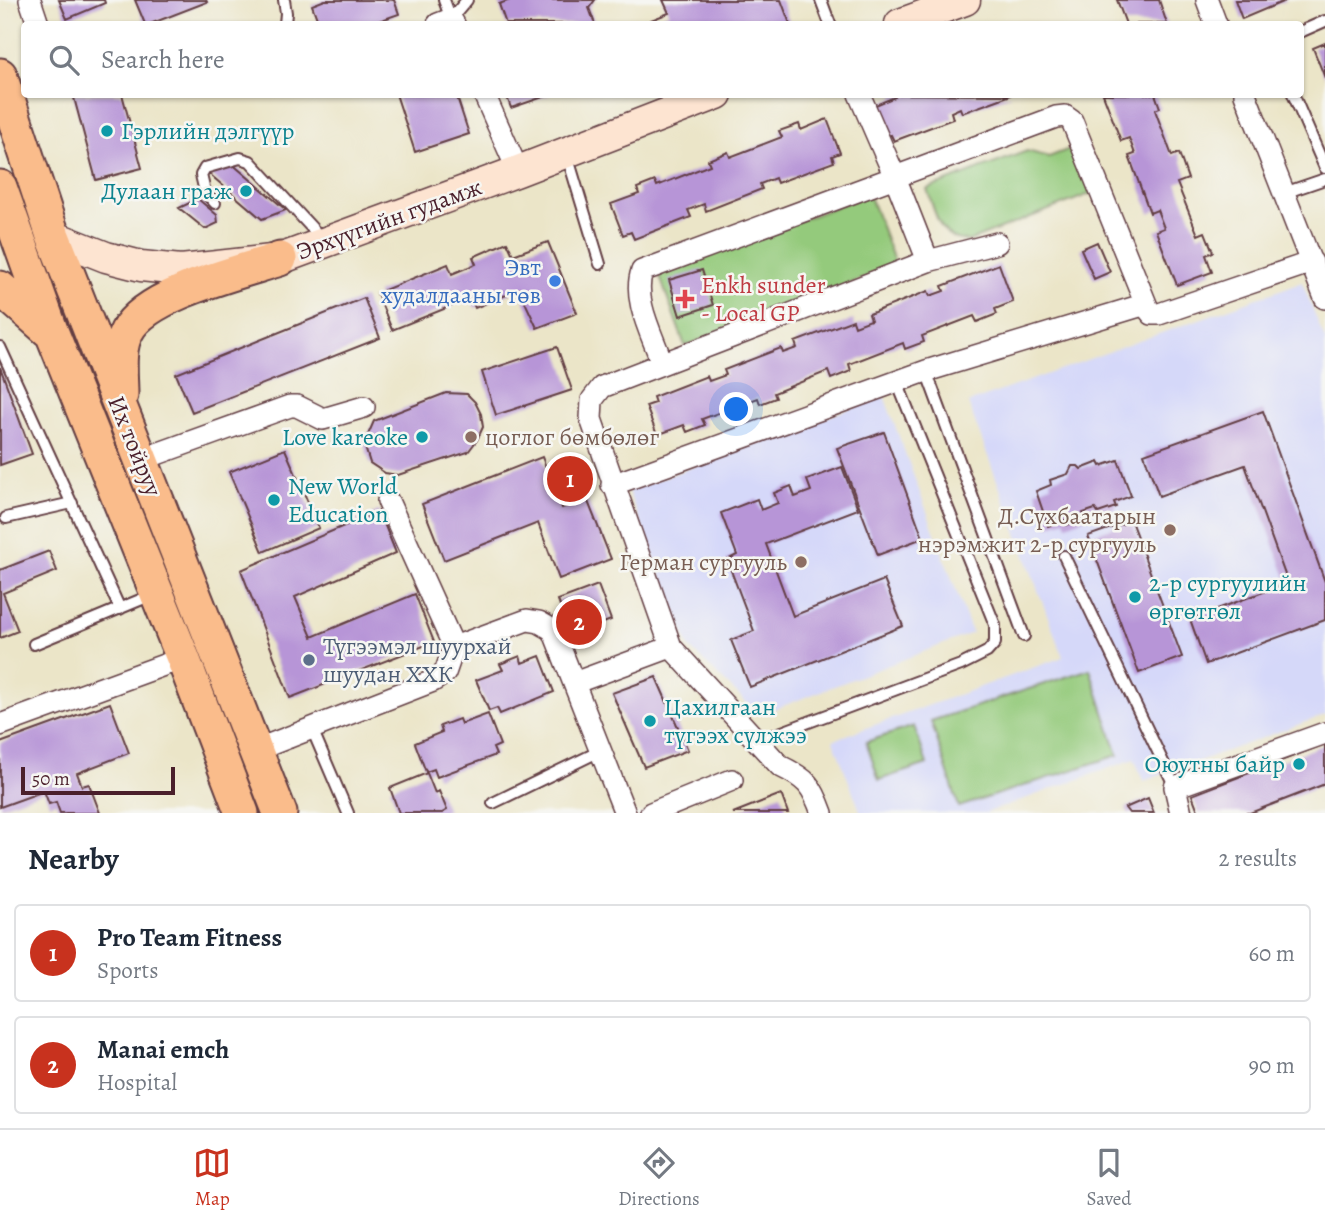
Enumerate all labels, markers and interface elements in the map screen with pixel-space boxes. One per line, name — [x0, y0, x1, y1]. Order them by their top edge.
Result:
search box — [21, 21, 1304, 98]
icon: search — [45, 41, 83, 79]
text: Search here — [101, 42, 225, 77]
place label: Гэрлийн дэлгүүр — [121, 115, 294, 147]
marker: Гэрлийн дэлгүүр — [99, 123, 115, 139]
street label: Эрхүүгийн гудамж — [292, 171, 486, 267]
place label: Дулаан граж — [101, 175, 232, 207]
marker: Дулаан граж — [238, 183, 254, 199]
place label: Эвт худалдааны төв — [381, 251, 541, 311]
place label: Enkh sunder - Local GP — [701, 269, 826, 329]
marker: Эвт худалдааны төв — [547, 273, 563, 289]
marker: Enkh sunder - Local GP — [675, 289, 695, 309]
street label: Их тойруу — [100, 391, 170, 501]
your location — [719, 392, 753, 426]
place label: Love kareoke — [282, 421, 408, 453]
place label: цоглог бөмбөлөг — [485, 421, 659, 453]
marker: Love kareoke — [414, 429, 430, 445]
marker: цоглог бөмбөлөг — [463, 429, 479, 445]
pin: 1 — [547, 453, 593, 505]
place label: New World Education — [288, 470, 398, 530]
marker: New World Education — [266, 492, 282, 508]
place label: Д.Сүхбаатарын нэрэмжит 2-р сургууль — [918, 500, 1156, 560]
marker: Д.Сүхбаатарын нэрэмжит 2-р сургууль — [1162, 522, 1178, 538]
place label: Герман сургууль — [619, 546, 788, 578]
marker: Герман сургууль — [793, 554, 809, 570]
place label: 2-р сургуулийн өргөтгөл — [1149, 567, 1307, 627]
marker: 2-р сургуулийн өргөтгөл — [1127, 589, 1143, 605]
pin: 2 — [556, 596, 602, 648]
place label: Түгээмэл шуурхай шуудан ХХК — [323, 630, 512, 690]
marker: Түгээмэл шуурхай шуудан ХХК — [301, 652, 317, 668]
place label: Цахилгаан түгээх сүлжээ — [664, 691, 807, 751]
marker: Цахилгаан түгээх сүлжээ — [642, 713, 658, 729]
place label: Оюутны байр — [1145, 748, 1285, 780]
marker: Оюутны байр — [1291, 756, 1307, 772]
scale bar — [21, 764, 175, 796]
text: 50 m — [32, 766, 70, 792]
text: Nearby — [28, 839, 119, 879]
text: 2 results — [1219, 843, 1297, 874]
text: Pro Team Fitness — [97, 920, 282, 955]
text: 1 — [49, 938, 57, 969]
text: 60 m — [1248, 938, 1295, 969]
text: Sports — [97, 955, 158, 986]
text: Manai emch — [97, 1032, 229, 1067]
text: 2 — [47, 1050, 59, 1081]
text: 90 m — [1249, 1050, 1295, 1081]
text: Hospital — [97, 1067, 177, 1098]
tab: Map — [193, 1144, 231, 1212]
tab: Directions — [618, 1144, 700, 1212]
tab: Saved — [1087, 1144, 1132, 1212]

